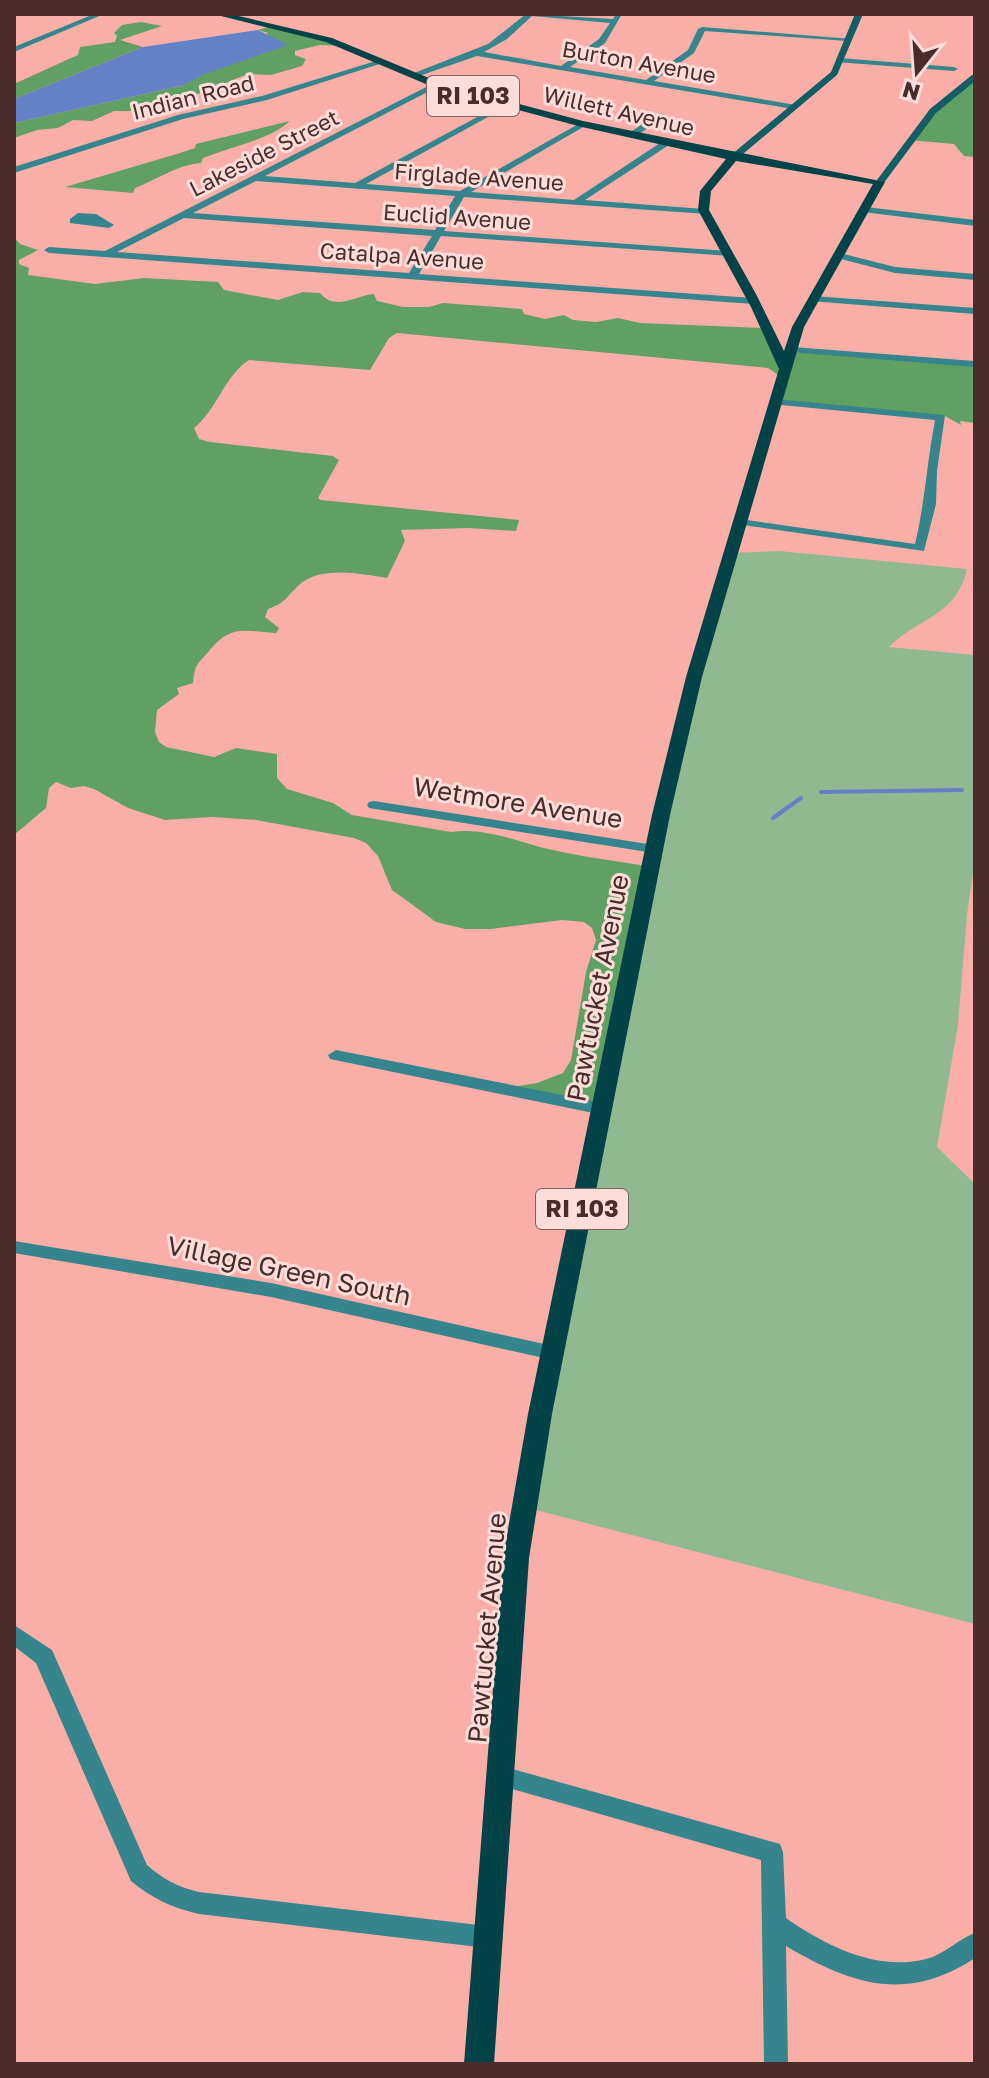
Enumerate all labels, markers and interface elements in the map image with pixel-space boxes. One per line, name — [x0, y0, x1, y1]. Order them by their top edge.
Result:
north arrow — [877, 32, 957, 112]
street label: Burton Avenue — [560, 35, 718, 88]
street label: Indian Road — [129, 68, 257, 125]
road number: RI 103 — [427, 76, 519, 116]
text: N — [899, 76, 923, 107]
street label: Willett Avenue — [541, 80, 697, 141]
street label: Lakeside Street — [184, 103, 343, 202]
street label: Firglade Avenue — [393, 157, 565, 196]
street label: Euclid Avenue — [382, 198, 532, 235]
street label: Catalpa Avenue — [319, 236, 485, 275]
street label: Wetmore Avenue — [411, 771, 625, 834]
street label: Pawtucket Avenue — [560, 872, 635, 1104]
road number: RI 103 — [536, 1189, 628, 1229]
street label: Village Green South — [164, 1230, 414, 1312]
street label: Pawtucket Avenue — [461, 1512, 512, 1744]

